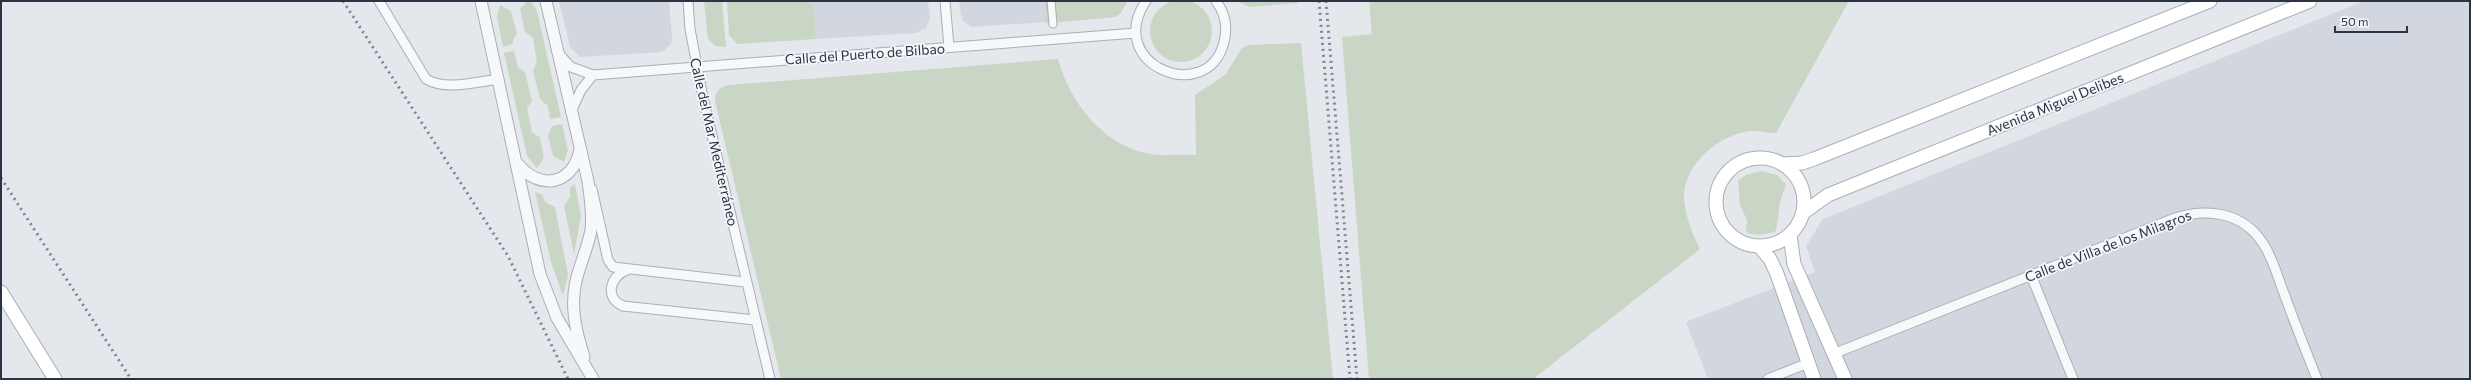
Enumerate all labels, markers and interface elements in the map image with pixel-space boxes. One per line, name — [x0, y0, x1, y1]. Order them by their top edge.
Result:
scale bar — [2335, 8, 2407, 34]
text: 50 m — [2341, 14, 2369, 28]
street label: Calle del Puerto de Bilbao — [784, 39, 946, 68]
street label: Calle del Mar Mediterráneo — [687, 56, 742, 228]
street label: Avenida Miguel Delibes — [1984, 68, 2126, 139]
street label: Calle de Villa de los Milagros — [2022, 206, 2193, 285]

